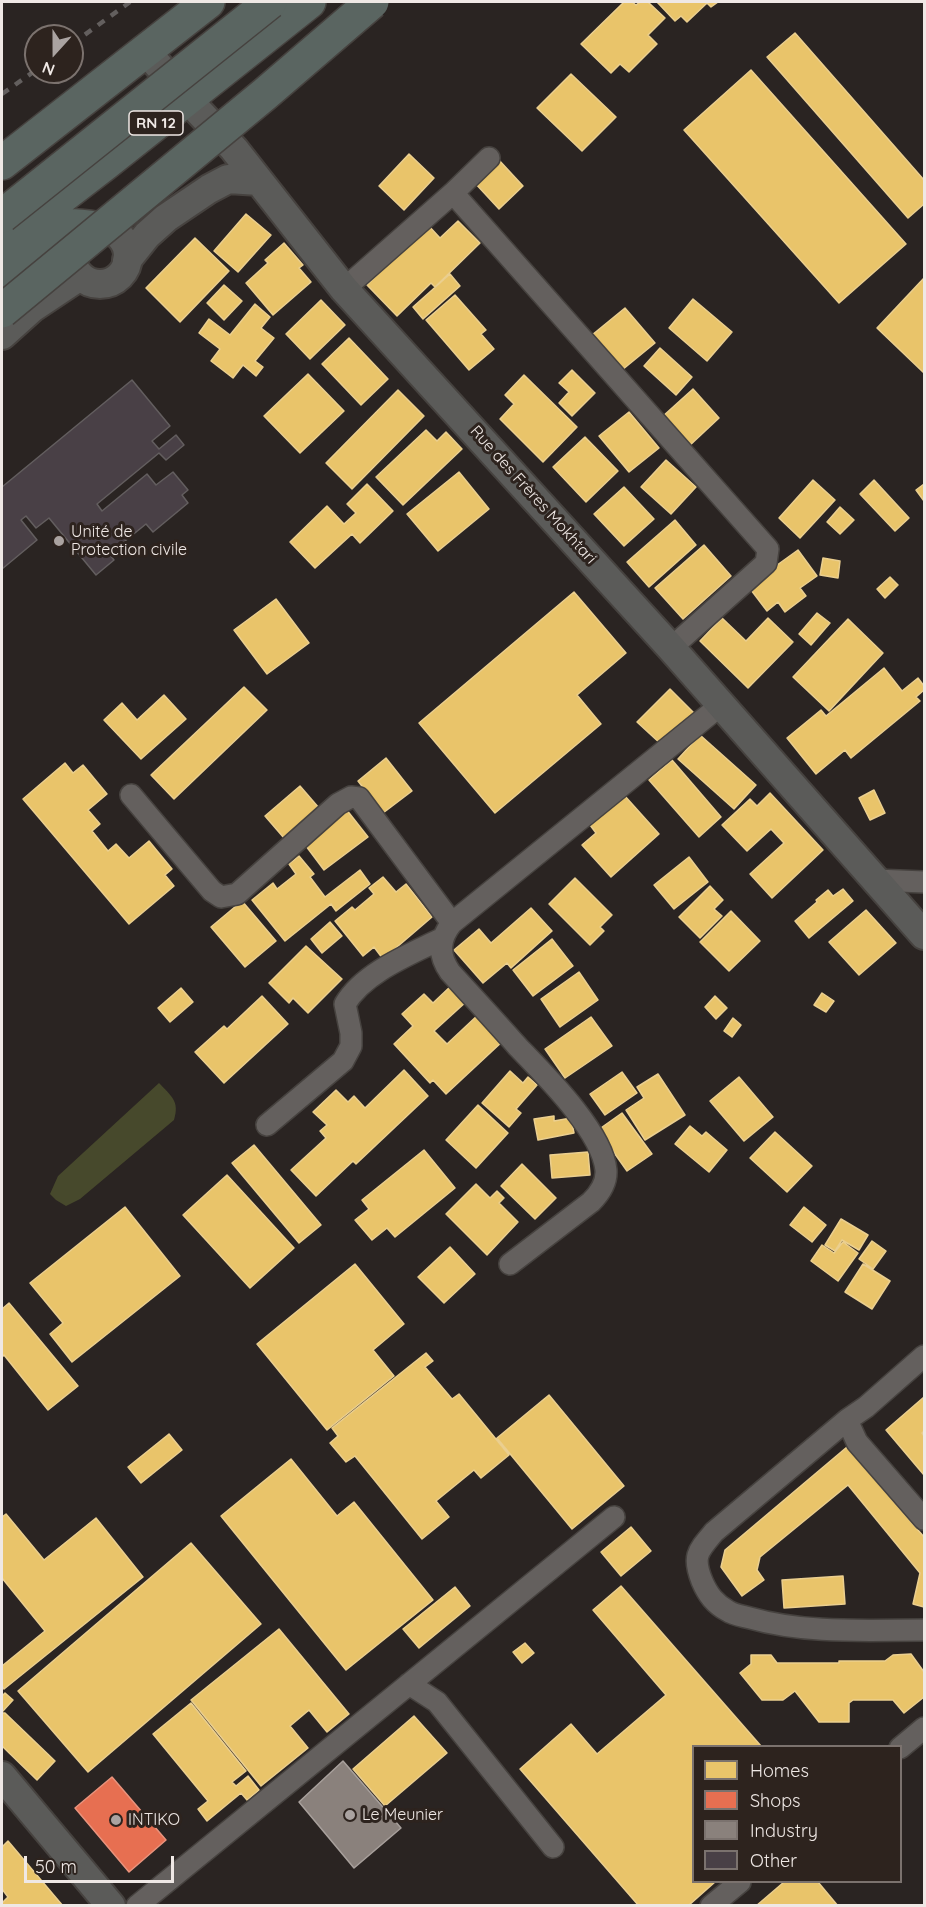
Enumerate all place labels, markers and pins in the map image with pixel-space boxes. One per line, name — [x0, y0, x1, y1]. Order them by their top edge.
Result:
place label: Unité de Protection civile — [71, 522, 187, 560]
marker: Unité de Protection civile — [52, 534, 66, 548]
place label: Le Meunier — [362, 1805, 443, 1825]
marker: Le Meunier — [343, 1808, 357, 1822]
place label: INTIKO — [128, 1810, 180, 1830]
marker: INTIKO — [109, 1813, 123, 1827]

